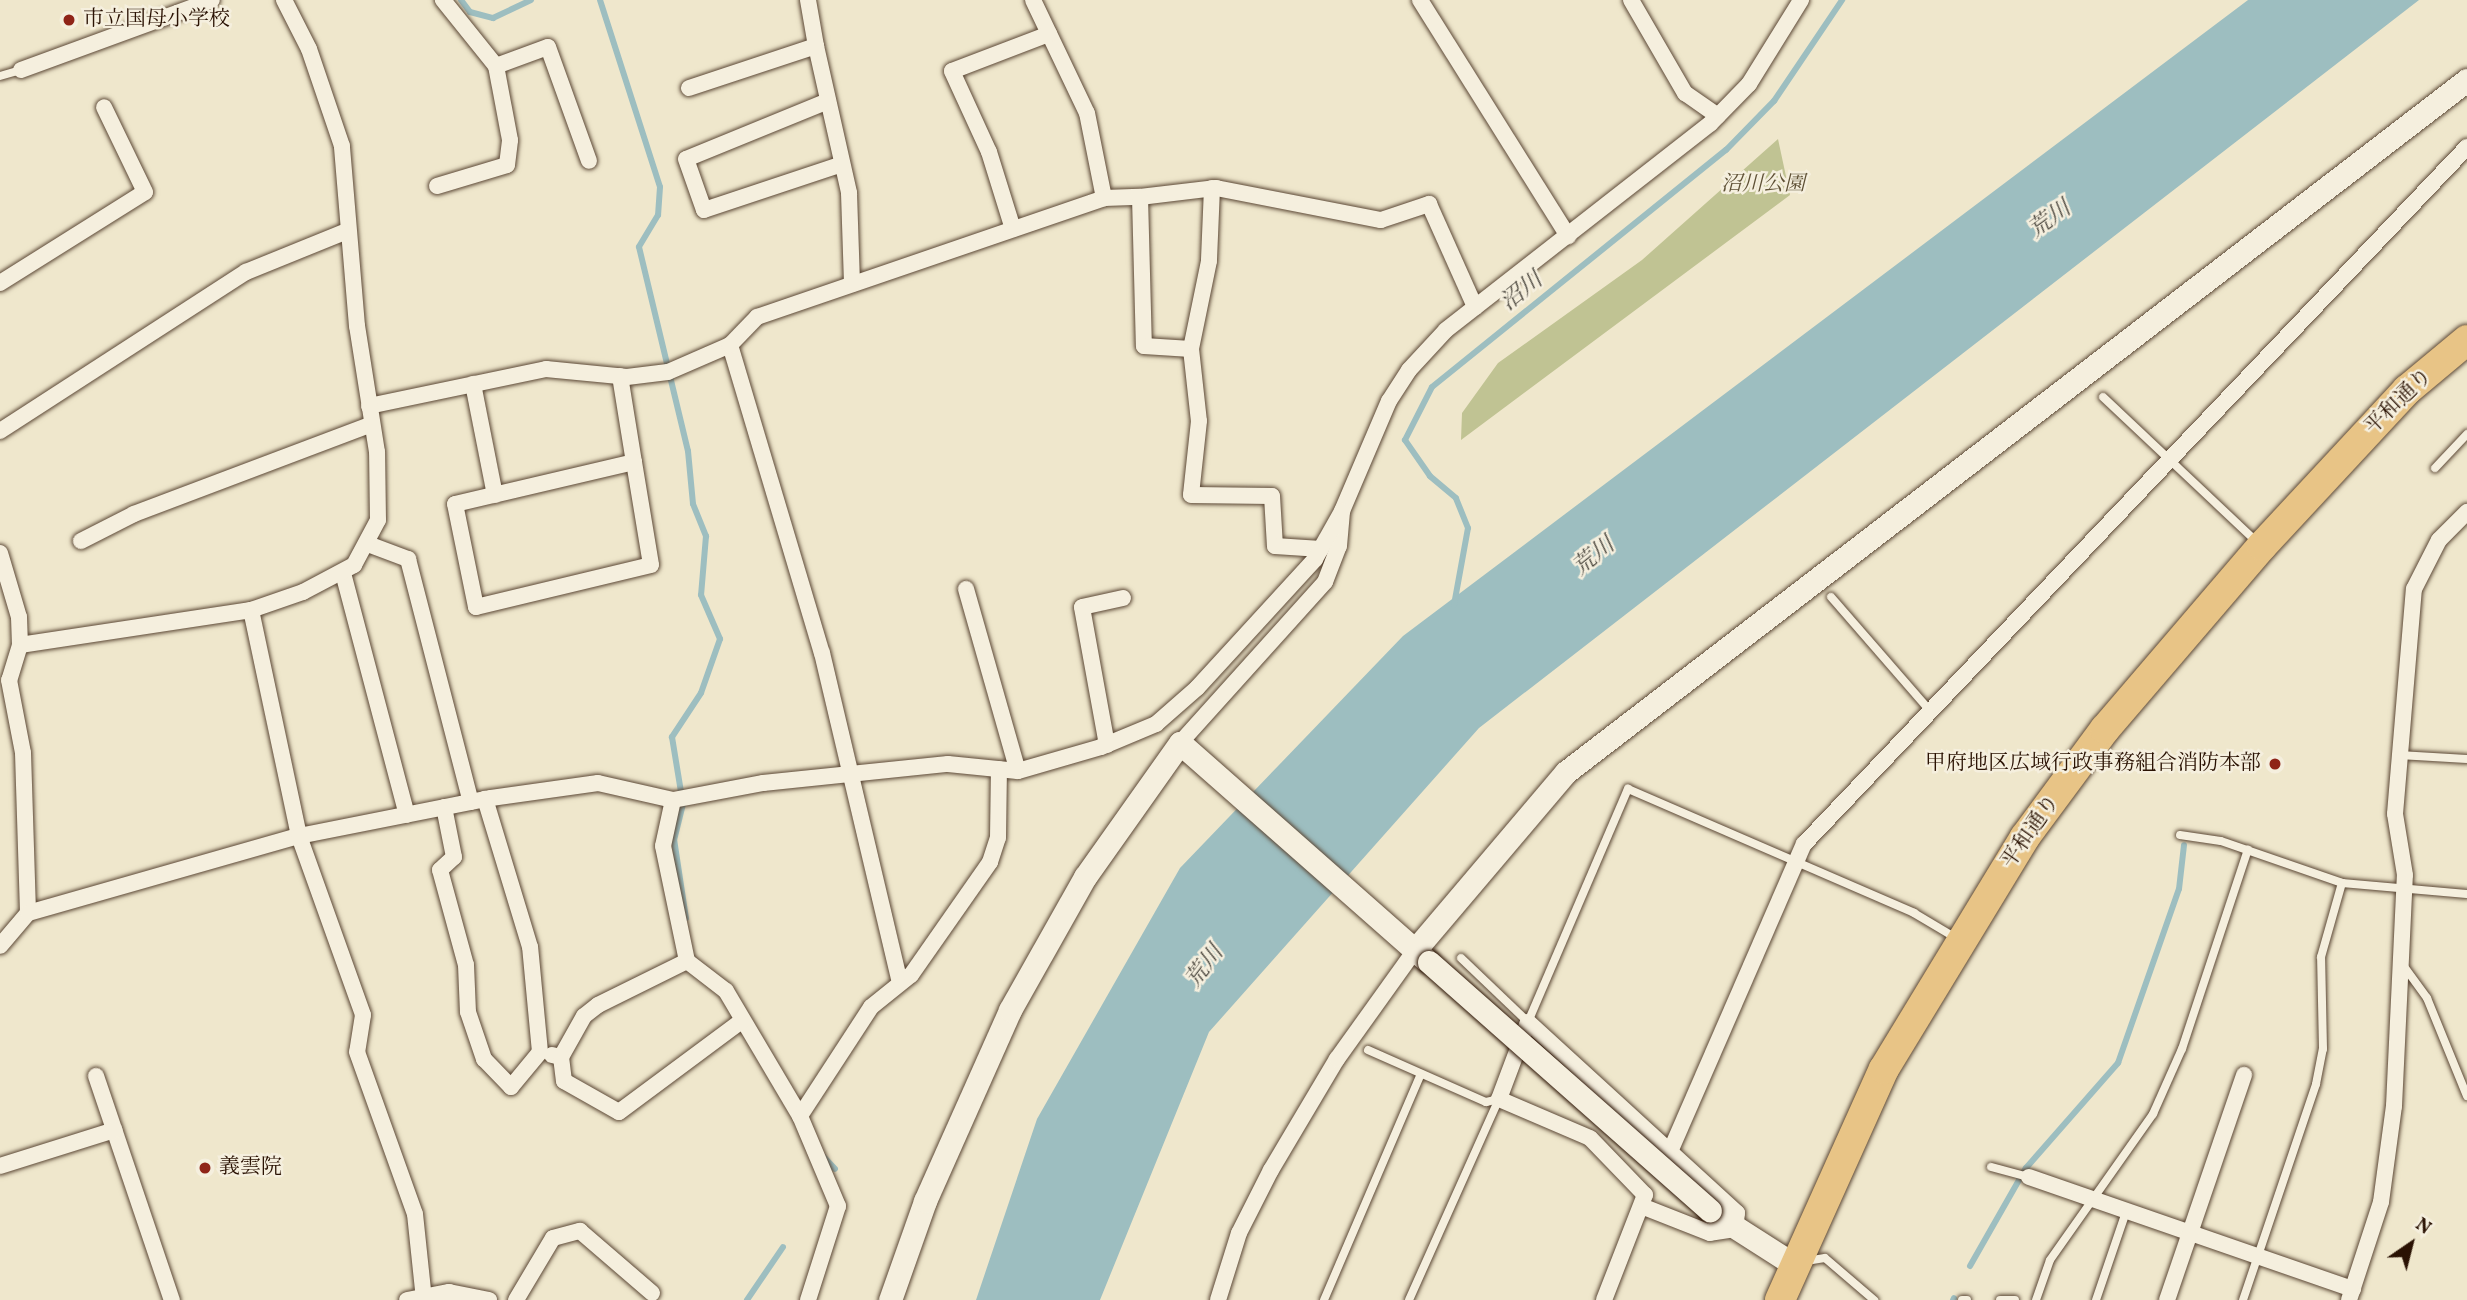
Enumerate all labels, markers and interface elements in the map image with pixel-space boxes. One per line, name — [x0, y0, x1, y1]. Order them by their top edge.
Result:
place label: 市立国母小学校 — [83, 7, 230, 33]
marker: 市立国母小学校 — [61, 12, 77, 28]
park label: 沼川公園 — [1721, 172, 1805, 198]
water label: 荒川 — [2023, 195, 2077, 245]
water label: 沼川 — [1495, 267, 1549, 317]
street label: 平和通り — [2360, 364, 2438, 440]
water label: 荒川 — [1567, 532, 1621, 582]
place label: 甲府地区広域行政事務組合消防本部 — [1925, 751, 2261, 777]
marker: 甲府地区広域行政事務組合消防本部 — [2267, 756, 2283, 772]
street label: 平和通り — [1997, 790, 2065, 874]
water label: 荒川 — [1180, 940, 1230, 994]
place label: 義雲院 — [219, 1155, 282, 1181]
marker: 義雲院 — [197, 1160, 213, 1176]
north arrow — [2376, 1209, 2446, 1279]
text: N — [2410, 1212, 2436, 1241]

